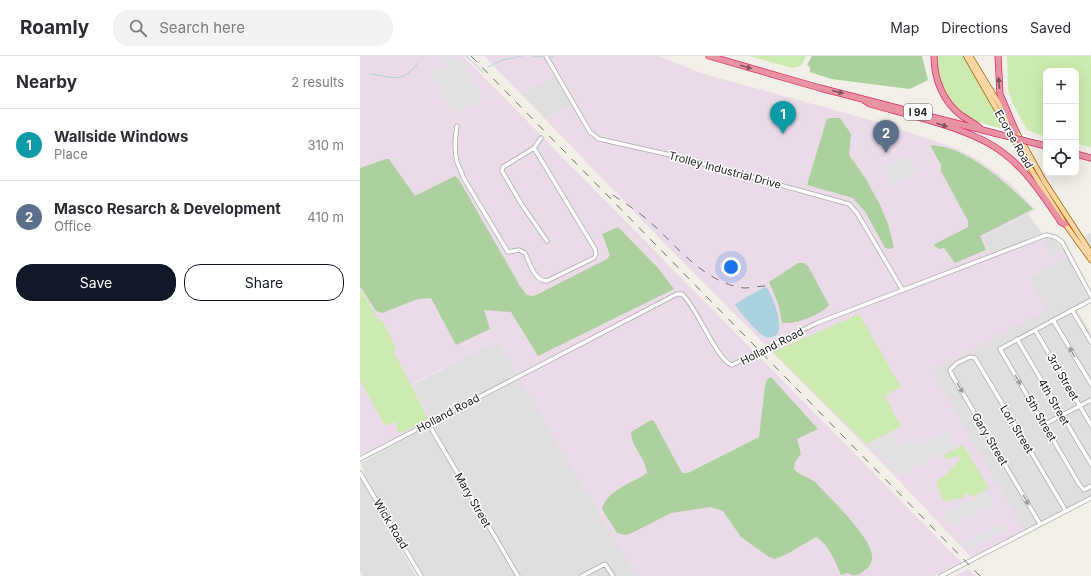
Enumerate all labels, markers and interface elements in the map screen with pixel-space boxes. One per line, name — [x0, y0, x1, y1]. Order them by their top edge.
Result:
search box — [113, 10, 393, 46]
text: Roamly — [20, 16, 89, 39]
icon: search — [127, 17, 149, 39]
text: Search here — [159, 18, 245, 37]
text: Map — [890, 19, 919, 36]
text: Directions — [941, 19, 1008, 36]
text: Saved — [1030, 19, 1071, 36]
one-way arrow — [741, 64, 753, 70]
map controls — [1043, 68, 1079, 176]
button: + — [1043, 68, 1079, 104]
text: Nearby — [16, 72, 77, 92]
text: 2 results — [291, 74, 344, 90]
one-way arrow — [995, 77, 1002, 89]
one-way arrow — [833, 89, 845, 95]
pin: 1 — [770, 101, 796, 134]
road number: I 94 — [904, 104, 932, 120]
button: − — [1043, 104, 1079, 140]
street label: Ecorse Road — [992, 107, 1036, 171]
pin: 2 — [873, 120, 899, 153]
one-way arrow — [936, 122, 948, 128]
text: Wallside Windows — [54, 127, 189, 146]
text: 1 — [26, 137, 32, 153]
text: 310 m — [307, 137, 344, 153]
button: locate — [1043, 140, 1079, 176]
text: Place — [54, 146, 88, 162]
street label: Trolley Industrial Drive — [667, 148, 783, 192]
text: Masco Resarch & Development — [54, 199, 281, 218]
text: 2 — [25, 209, 33, 225]
text: 410 m — [307, 209, 344, 225]
text: Office — [54, 218, 91, 234]
your location — [721, 257, 741, 277]
button: Save — [16, 264, 176, 301]
button: Share — [184, 264, 344, 301]
street label: Holland Road — [738, 324, 806, 368]
one-way arrow — [1069, 346, 1076, 358]
street label: 3rd Street — [1044, 351, 1082, 403]
one-way arrow — [1015, 374, 1022, 386]
street label: 4th Street — [1035, 376, 1073, 428]
one-way arrow — [956, 383, 964, 393]
street label: Holland Road — [414, 391, 482, 435]
street label: 5th Street — [1022, 392, 1060, 444]
street label: Lori Street — [997, 402, 1037, 456]
street label: Gary Street — [969, 410, 1011, 468]
street label: Mary Street — [452, 470, 494, 530]
one-way arrow — [1023, 494, 1030, 506]
street label: Wick Road — [371, 497, 411, 551]

